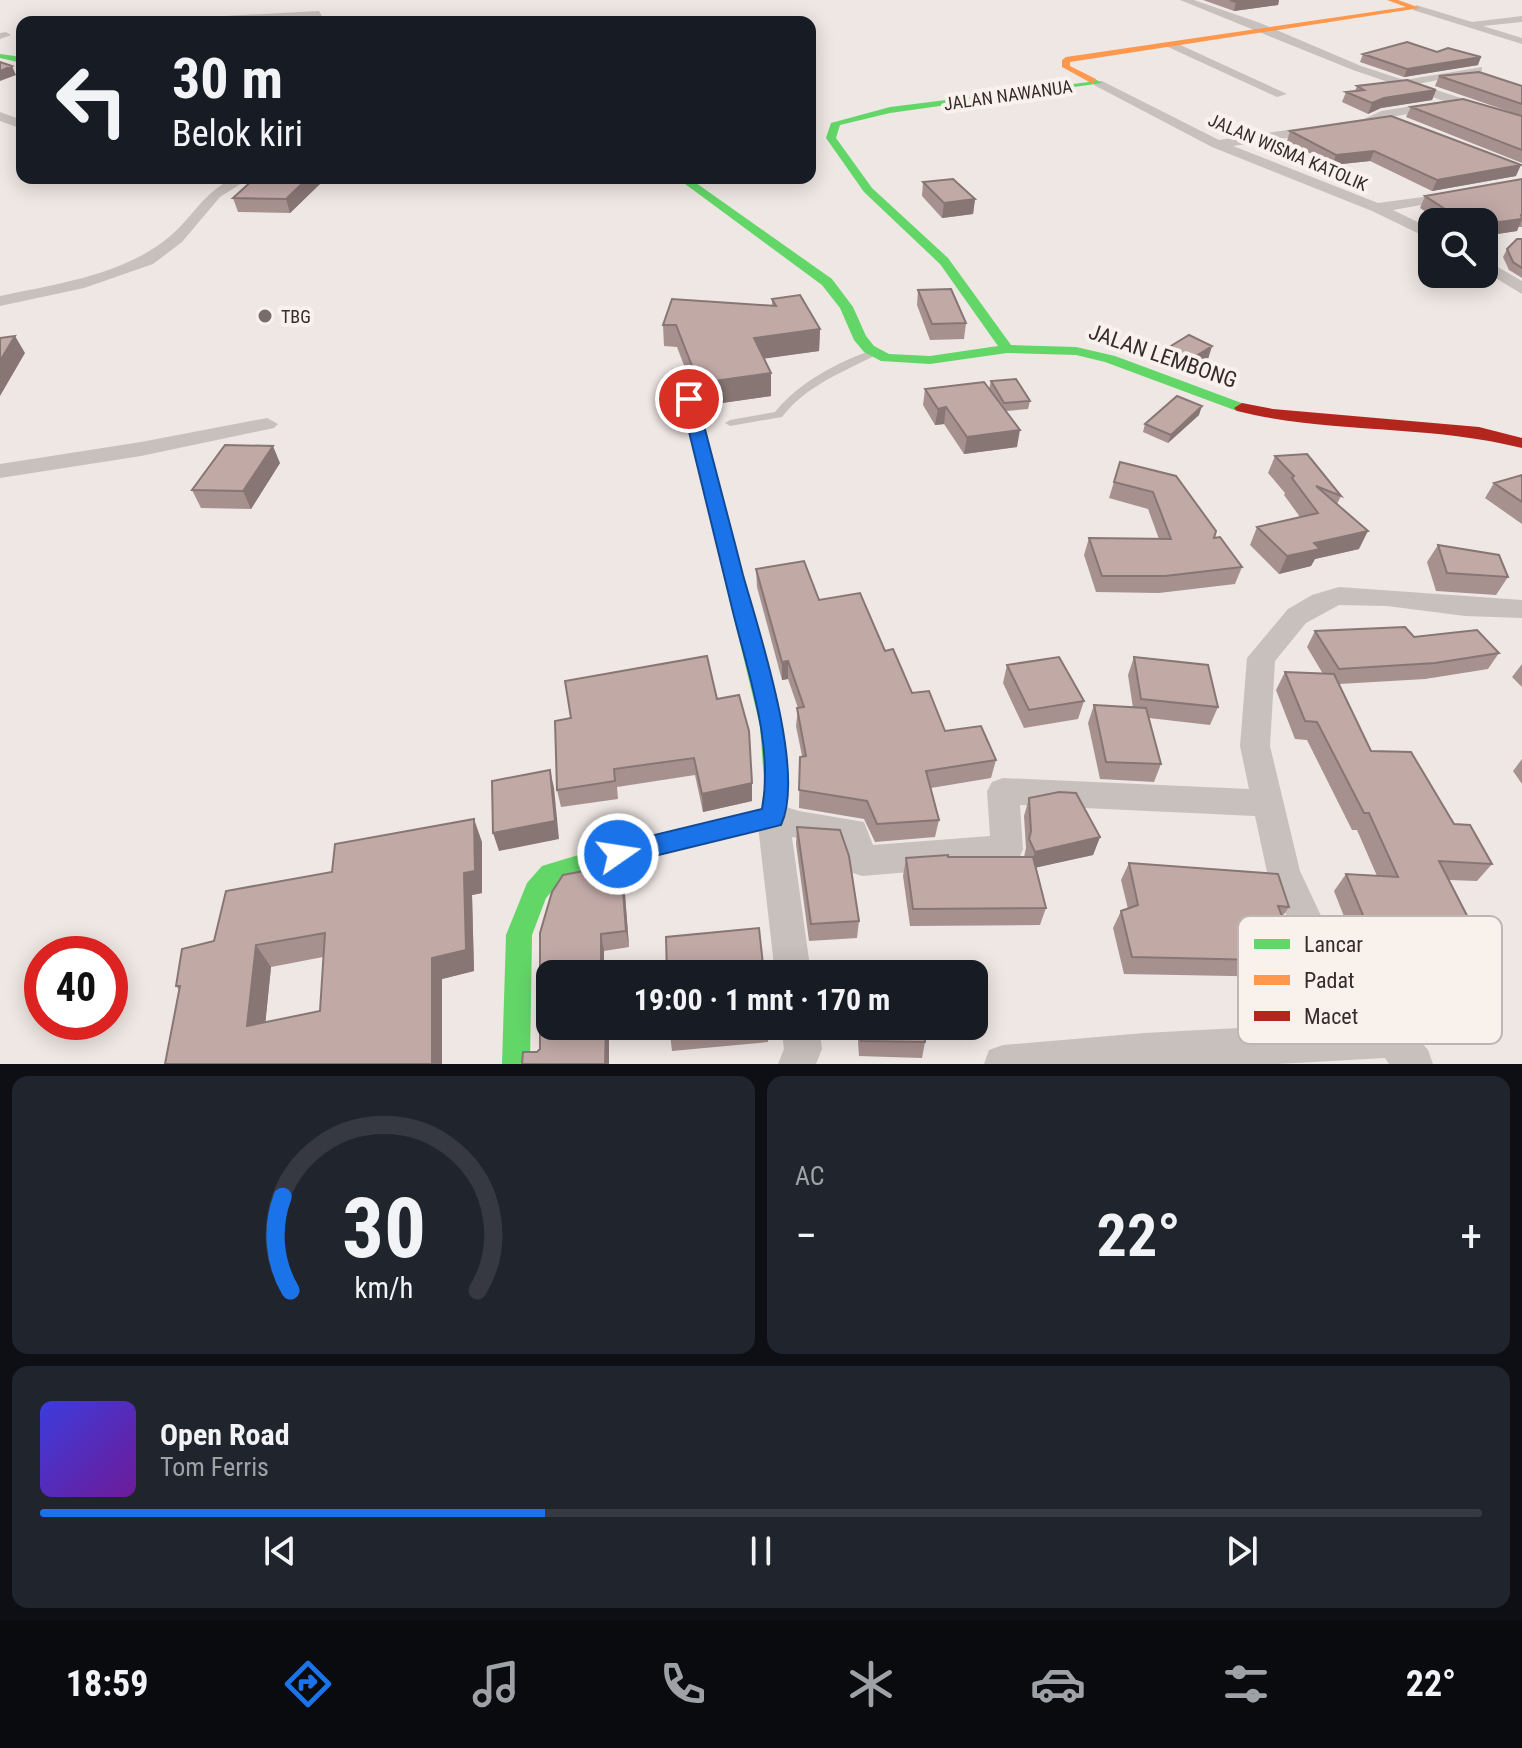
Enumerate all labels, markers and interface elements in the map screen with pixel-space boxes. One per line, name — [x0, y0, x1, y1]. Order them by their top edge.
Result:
text: 30 m — [172, 46, 283, 112]
icon: left — [40, 48, 144, 152]
street label: JALAN NAWANUA — [942, 76, 1074, 114]
street label: JALAN WISMA KATOLIK — [1205, 109, 1371, 195]
text: Belok kiri — [172, 113, 303, 155]
map controls — [1418, 208, 1498, 288]
button: search — [1418, 208, 1498, 288]
place label: TBG — [281, 306, 311, 327]
marker: TBG — [256, 307, 274, 325]
street label: JALAN LEMBONG — [1086, 319, 1240, 393]
pin — [655, 365, 723, 433]
icon: arrive — [667, 377, 711, 421]
position arrow — [576, 812, 660, 896]
legend — [1238, 916, 1502, 1044]
text: Lancar — [1304, 932, 1363, 957]
speed limit sign: 40 — [24, 936, 128, 1040]
text: Padat — [1304, 968, 1355, 993]
text: 19:00 · 1 mnt · 170 m — [634, 982, 890, 1017]
text: Macet — [1304, 1004, 1358, 1029]
text: AC — [795, 1161, 825, 1191]
text: 30 — [341, 1180, 426, 1277]
text: 22° — [1097, 1200, 1181, 1271]
text: − — [795, 1210, 817, 1262]
text: + — [1460, 1210, 1482, 1262]
text: km/h — [354, 1271, 413, 1305]
text: Open Road — [160, 1417, 290, 1452]
text: Tom Ferris — [160, 1452, 269, 1482]
icon: previous — [258, 1529, 302, 1573]
icon: pause — [739, 1529, 783, 1573]
icon: next — [1220, 1529, 1264, 1573]
icon: directions — [280, 1656, 336, 1712]
icon: music — [468, 1656, 524, 1712]
icon: phone — [655, 1656, 711, 1712]
icon: climate — [843, 1656, 899, 1712]
icon: car — [1030, 1656, 1086, 1712]
icon: filters — [1218, 1656, 1274, 1712]
text: 18:59 — [66, 1663, 148, 1705]
text: 22° — [1406, 1663, 1456, 1705]

